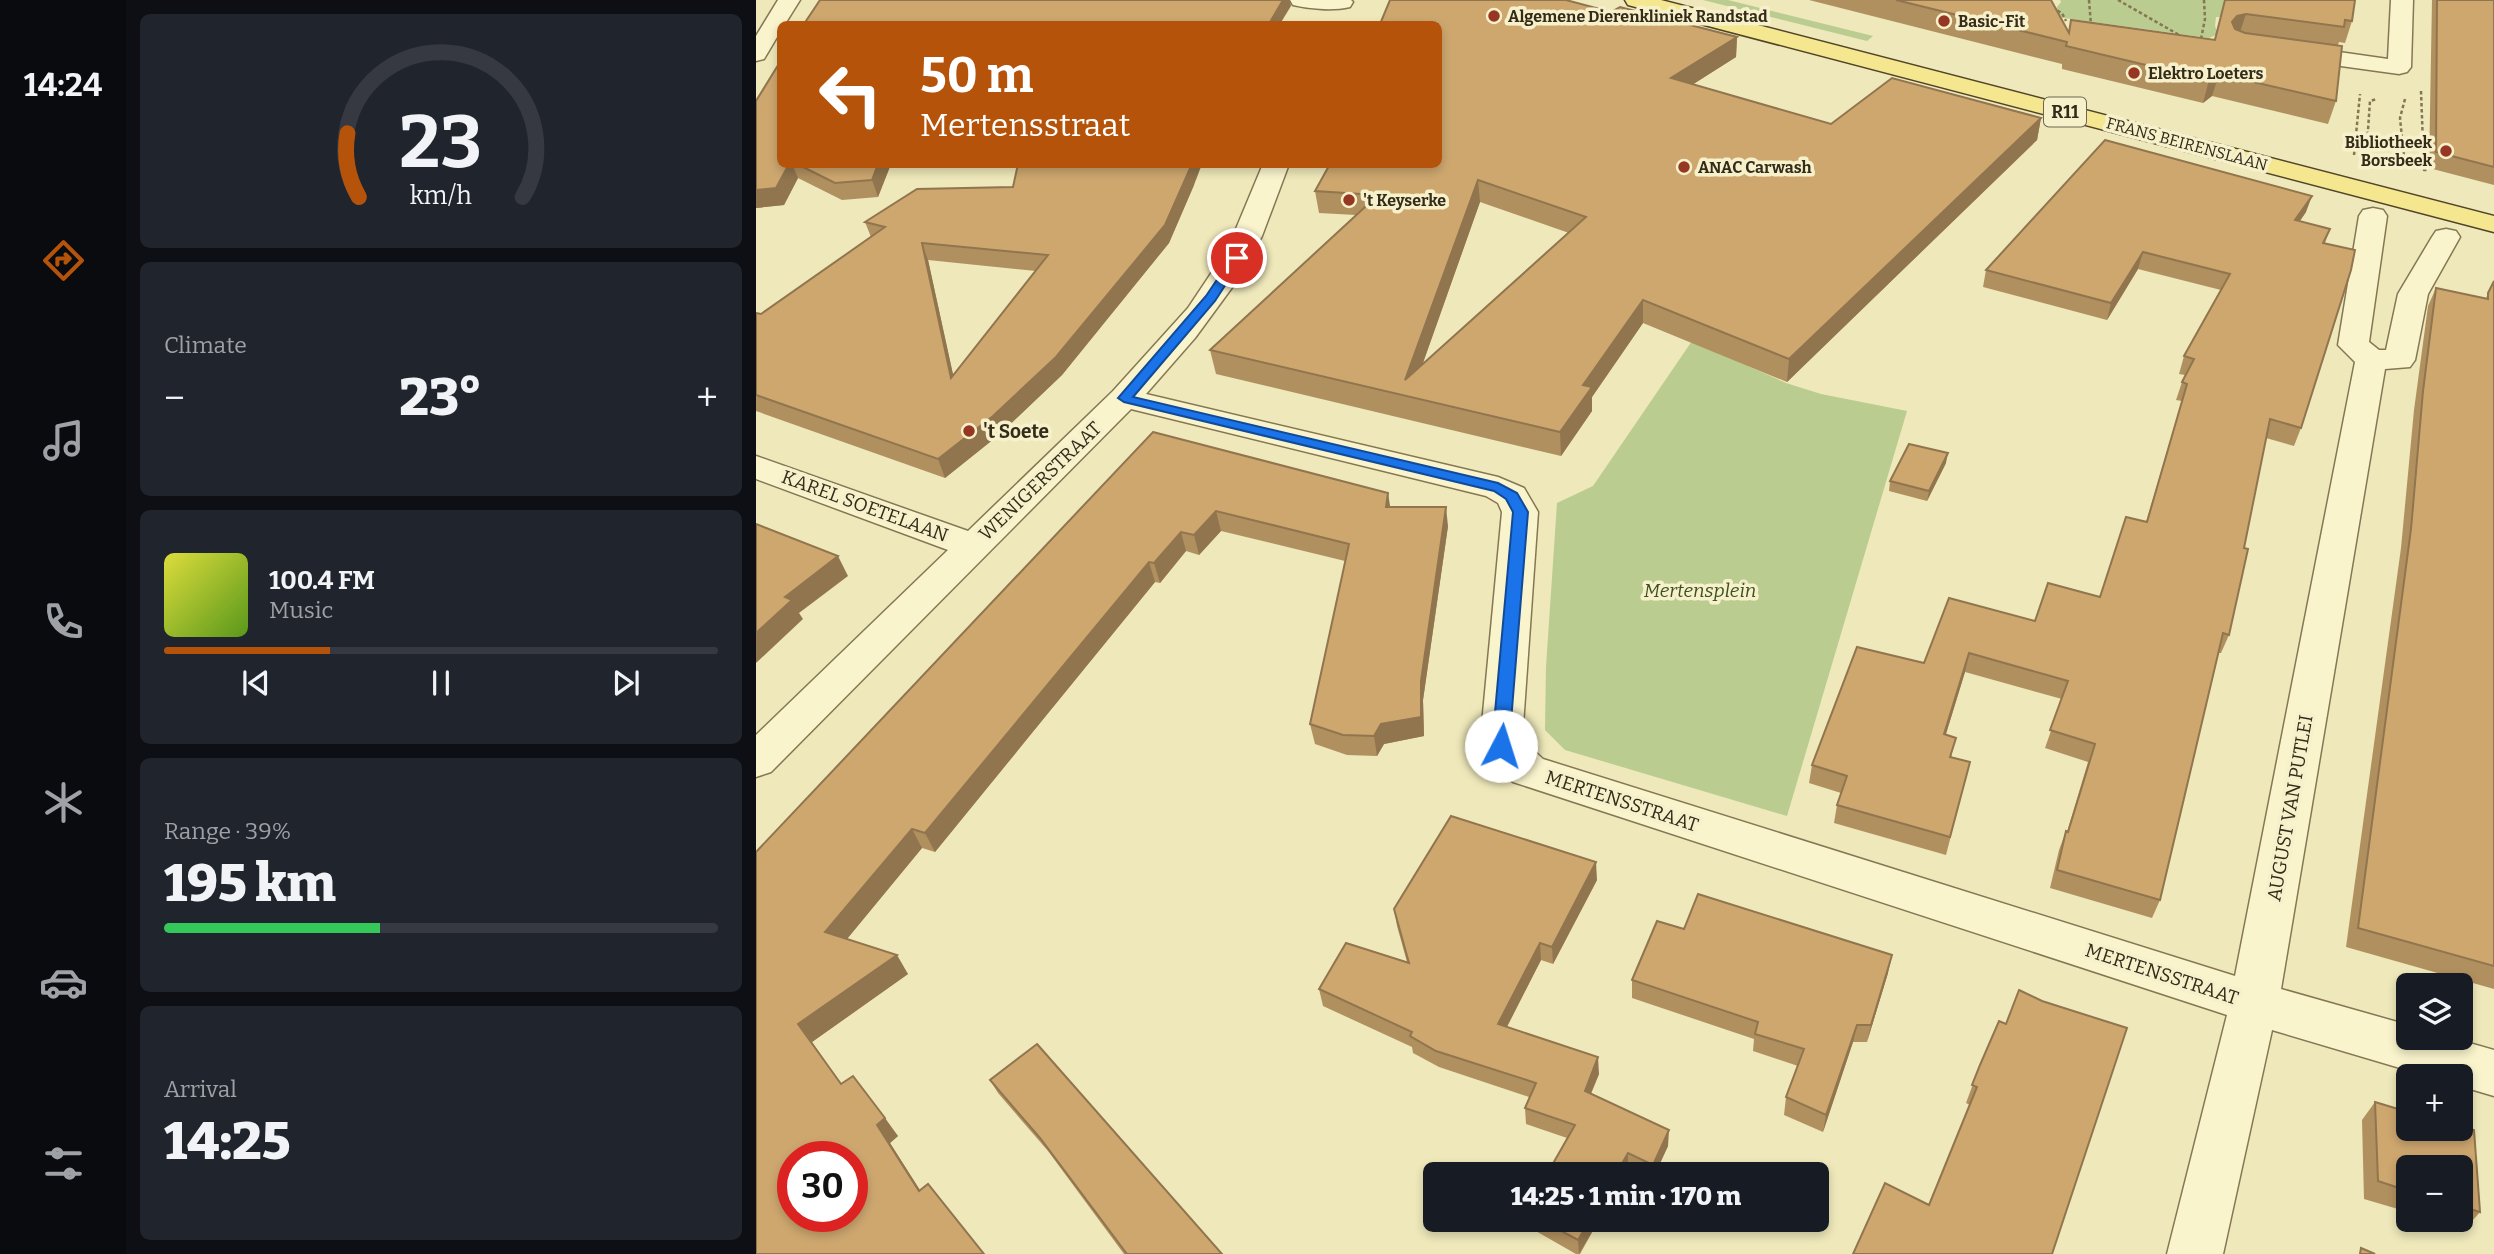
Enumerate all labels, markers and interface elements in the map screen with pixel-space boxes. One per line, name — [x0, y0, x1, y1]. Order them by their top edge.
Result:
place label: Algemene Dierenkliniek Randstad — [1508, 7, 1768, 26]
marker: Algemene Dierenkliniek Randstad — [1486, 8, 1502, 24]
place label: Basic-Fit — [1958, 12, 2026, 31]
marker: Basic-Fit — [1936, 13, 1952, 29]
text: 50 m — [920, 46, 1033, 105]
icon: left — [805, 49, 896, 140]
place label: Elektro Loeters — [2148, 64, 2264, 83]
marker: Elektro Loeters — [2126, 65, 2142, 81]
text: 14:24 — [24, 66, 102, 104]
road number: R11 — [2044, 98, 2086, 127]
text: 23 — [400, 99, 482, 186]
text: Mertensstraat — [920, 106, 1130, 144]
street label: FRANS BEIRENSLAAN — [2104, 113, 2270, 175]
place label: Bibliotheek Borsbeek — [2345, 133, 2432, 170]
marker: Bibliotheek Borsbeek — [2438, 143, 2454, 159]
place label: ANAC Carwash — [1698, 158, 1812, 177]
marker: ANAC Carwash — [1676, 159, 1692, 175]
text: km/h — [410, 181, 472, 211]
place label: 't Keyserke — [1363, 191, 1446, 210]
marker: 't Keyserke — [1341, 192, 1357, 208]
pin — [1207, 228, 1267, 288]
icon: directions — [39, 236, 88, 285]
icon: arrive — [1218, 239, 1256, 277]
text: Climate — [164, 331, 247, 359]
text: 23° — [399, 366, 482, 429]
text: − — [164, 375, 185, 421]
text: + — [696, 375, 718, 421]
icon: music — [39, 416, 88, 465]
street label: WENIGERSTRAAT — [974, 417, 1106, 545]
place label: 't Soete — [983, 420, 1049, 443]
marker: 't Soete — [961, 423, 977, 439]
street label: KAREL SOETELAAN — [779, 465, 951, 547]
text: 100.4 FM — [269, 565, 375, 596]
park label: Mertensplein — [1644, 579, 1756, 602]
text: Music — [269, 596, 333, 624]
icon: phone — [39, 597, 88, 646]
icon: previous — [237, 664, 275, 702]
icon: pause — [422, 664, 460, 702]
icon: next — [607, 664, 645, 702]
position arrow — [1464, 709, 1538, 783]
street label: AUGUST VAN PUTLEI — [2262, 713, 2318, 903]
street label: MERTENSSTRAAT — [1543, 765, 1701, 837]
icon: climate — [39, 778, 88, 827]
text: Range · 39% — [164, 817, 291, 845]
text: 195 km — [164, 852, 336, 915]
street label: MERTENSSTRAAT — [2083, 938, 2241, 1010]
icon: car — [39, 958, 88, 1007]
map controls — [2396, 973, 2473, 1232]
button: layers — [2396, 973, 2473, 1050]
button: + — [2396, 1064, 2473, 1141]
text: Arrival — [164, 1075, 237, 1103]
text: 14:25 — [164, 1110, 291, 1173]
icon: filters — [39, 1139, 88, 1188]
speed limit sign: 30 — [777, 1141, 868, 1232]
button: − — [2396, 1155, 2473, 1232]
text: 14:25 · 1 min · 170 m — [1511, 1181, 1741, 1212]

